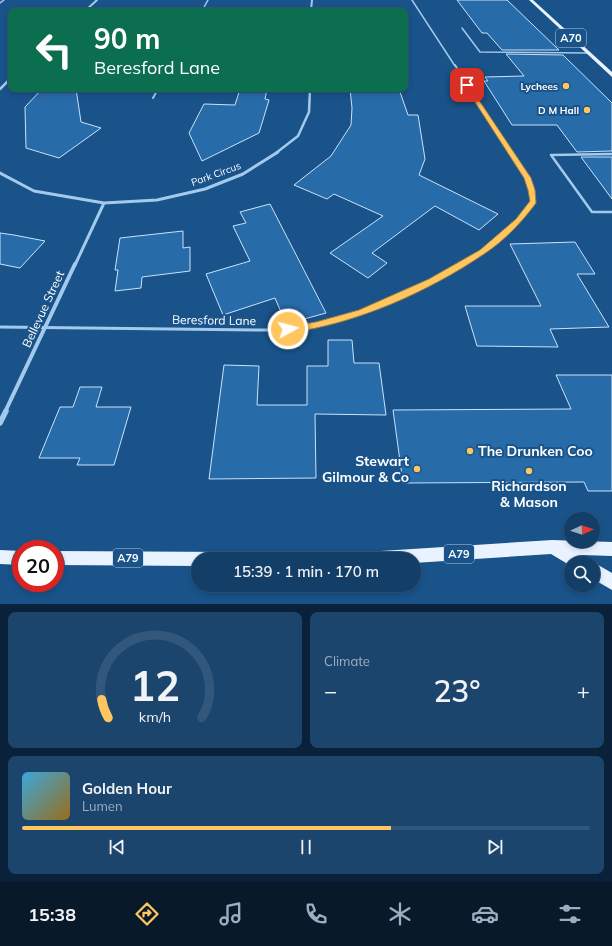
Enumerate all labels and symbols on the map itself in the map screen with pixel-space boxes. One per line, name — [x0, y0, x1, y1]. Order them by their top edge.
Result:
road number: A70 — [556, 29, 586, 47]
pin — [450, 68, 484, 102]
place label: Lychees — [520, 80, 558, 93]
marker: Lychees — [561, 81, 571, 91]
place label: D M Hall — [538, 104, 579, 117]
marker: D M Hall — [582, 105, 592, 115]
street label: Park Circus — [189, 159, 243, 189]
street label: Bellevue Street — [19, 268, 67, 350]
position arrow — [267, 308, 309, 350]
street label: Beresford Lane — [172, 312, 256, 328]
place label: The Drunken Coo — [478, 442, 593, 460]
marker: The Drunken Coo — [465, 446, 475, 456]
place label: Stewart Gilmour & Co — [322, 452, 410, 486]
marker: Stewart Gilmour & Co — [412, 464, 422, 474]
marker: Richardson & Mason — [524, 466, 534, 476]
place label: Richardson & Mason — [491, 477, 567, 511]
north arrow — [564, 512, 600, 548]
speed limit sign: 20 — [12, 540, 64, 592]
road number: A79 — [444, 545, 474, 563]
road number: A79 — [113, 549, 143, 567]

